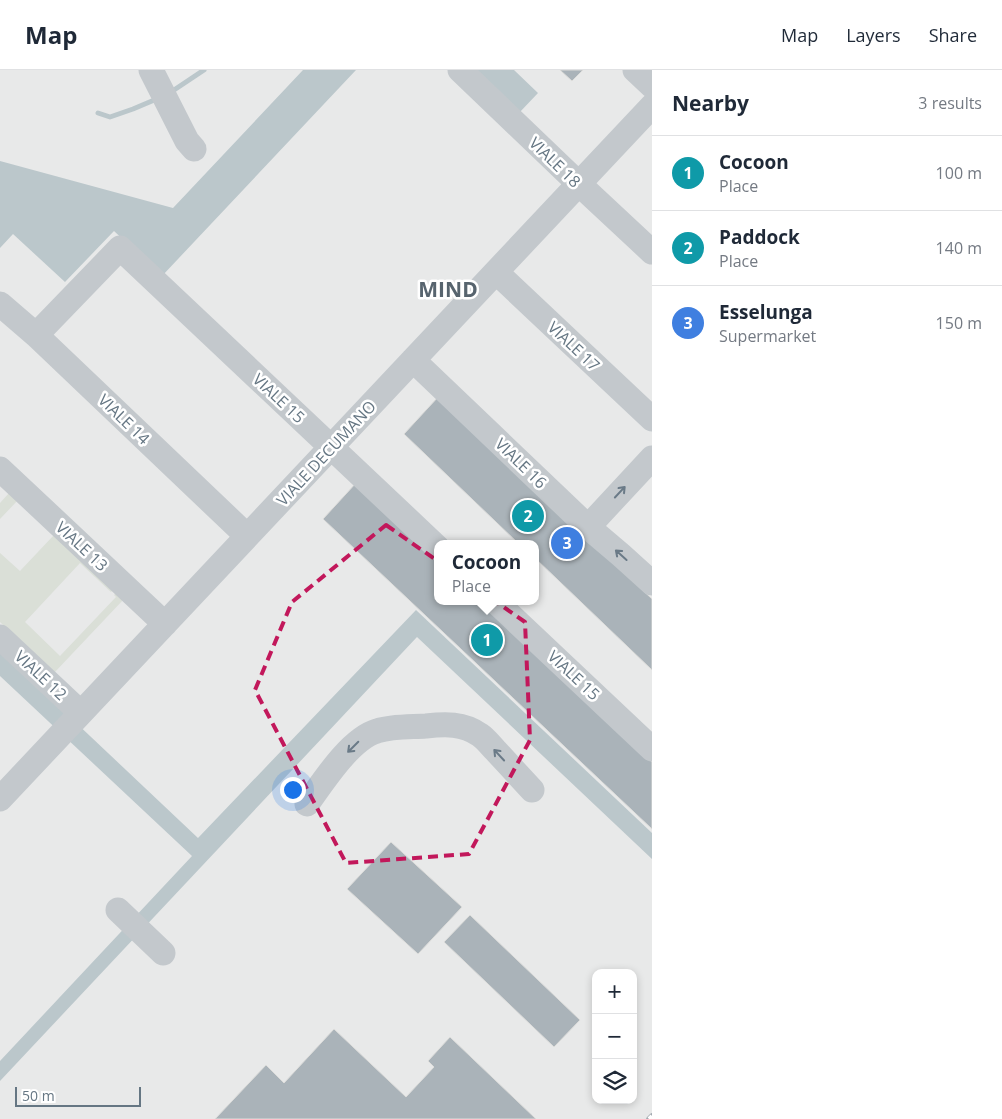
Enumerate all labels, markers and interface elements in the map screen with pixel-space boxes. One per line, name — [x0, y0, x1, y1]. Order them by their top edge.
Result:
text: Map — [25, 18, 77, 51]
text: Map — [781, 23, 818, 47]
text: Layers — [846, 23, 901, 47]
text: Share — [929, 23, 977, 47]
text: Nearby — [672, 89, 749, 117]
text: 3 results — [918, 92, 982, 114]
street label: VIALE 18 — [524, 132, 586, 192]
text: Cocoon — [719, 149, 789, 175]
text: 1 — [683, 162, 693, 184]
text: 100 m — [936, 162, 982, 184]
text: Place — [719, 175, 758, 197]
text: Paddock — [719, 224, 800, 250]
text: 2 — [683, 237, 693, 259]
text: 140 m — [936, 237, 982, 259]
text: Place — [719, 250, 758, 272]
district label: MIND — [418, 275, 478, 303]
text: Esselunga — [719, 299, 813, 325]
text: 3 — [683, 312, 693, 334]
text: 150 m — [936, 312, 982, 334]
street label: VIALE 17 — [543, 316, 605, 376]
text: Supermarket — [719, 325, 816, 347]
street label: VIALE 15 — [248, 368, 310, 428]
street label: VIALE 14 — [93, 389, 155, 449]
street label: VIALE DECUMANO — [271, 395, 381, 511]
street label: VIALE 16 — [490, 433, 552, 493]
one-way arrow — [614, 486, 626, 499]
pin: 2 — [512, 497, 544, 535]
street label: VIALE 13 — [51, 516, 113, 576]
pin: 3 — [551, 524, 583, 562]
popup — [434, 540, 539, 605]
text: Cocoon — [452, 549, 521, 575]
one-way arrow — [614, 549, 627, 560]
text: Place — [452, 575, 491, 597]
pin: 1 — [471, 621, 503, 659]
street label: VIALE 12 — [10, 645, 72, 705]
street label: VIALE 15 — [543, 645, 605, 705]
one-way arrow — [347, 740, 359, 753]
one-way arrow — [493, 748, 505, 761]
your location — [280, 777, 306, 803]
map controls — [592, 969, 637, 1104]
button: + — [592, 969, 637, 1014]
button: − — [592, 1014, 637, 1059]
button: layers — [592, 1059, 637, 1104]
scale bar — [15, 1084, 141, 1107]
text: 50 m — [22, 1086, 55, 1105]

